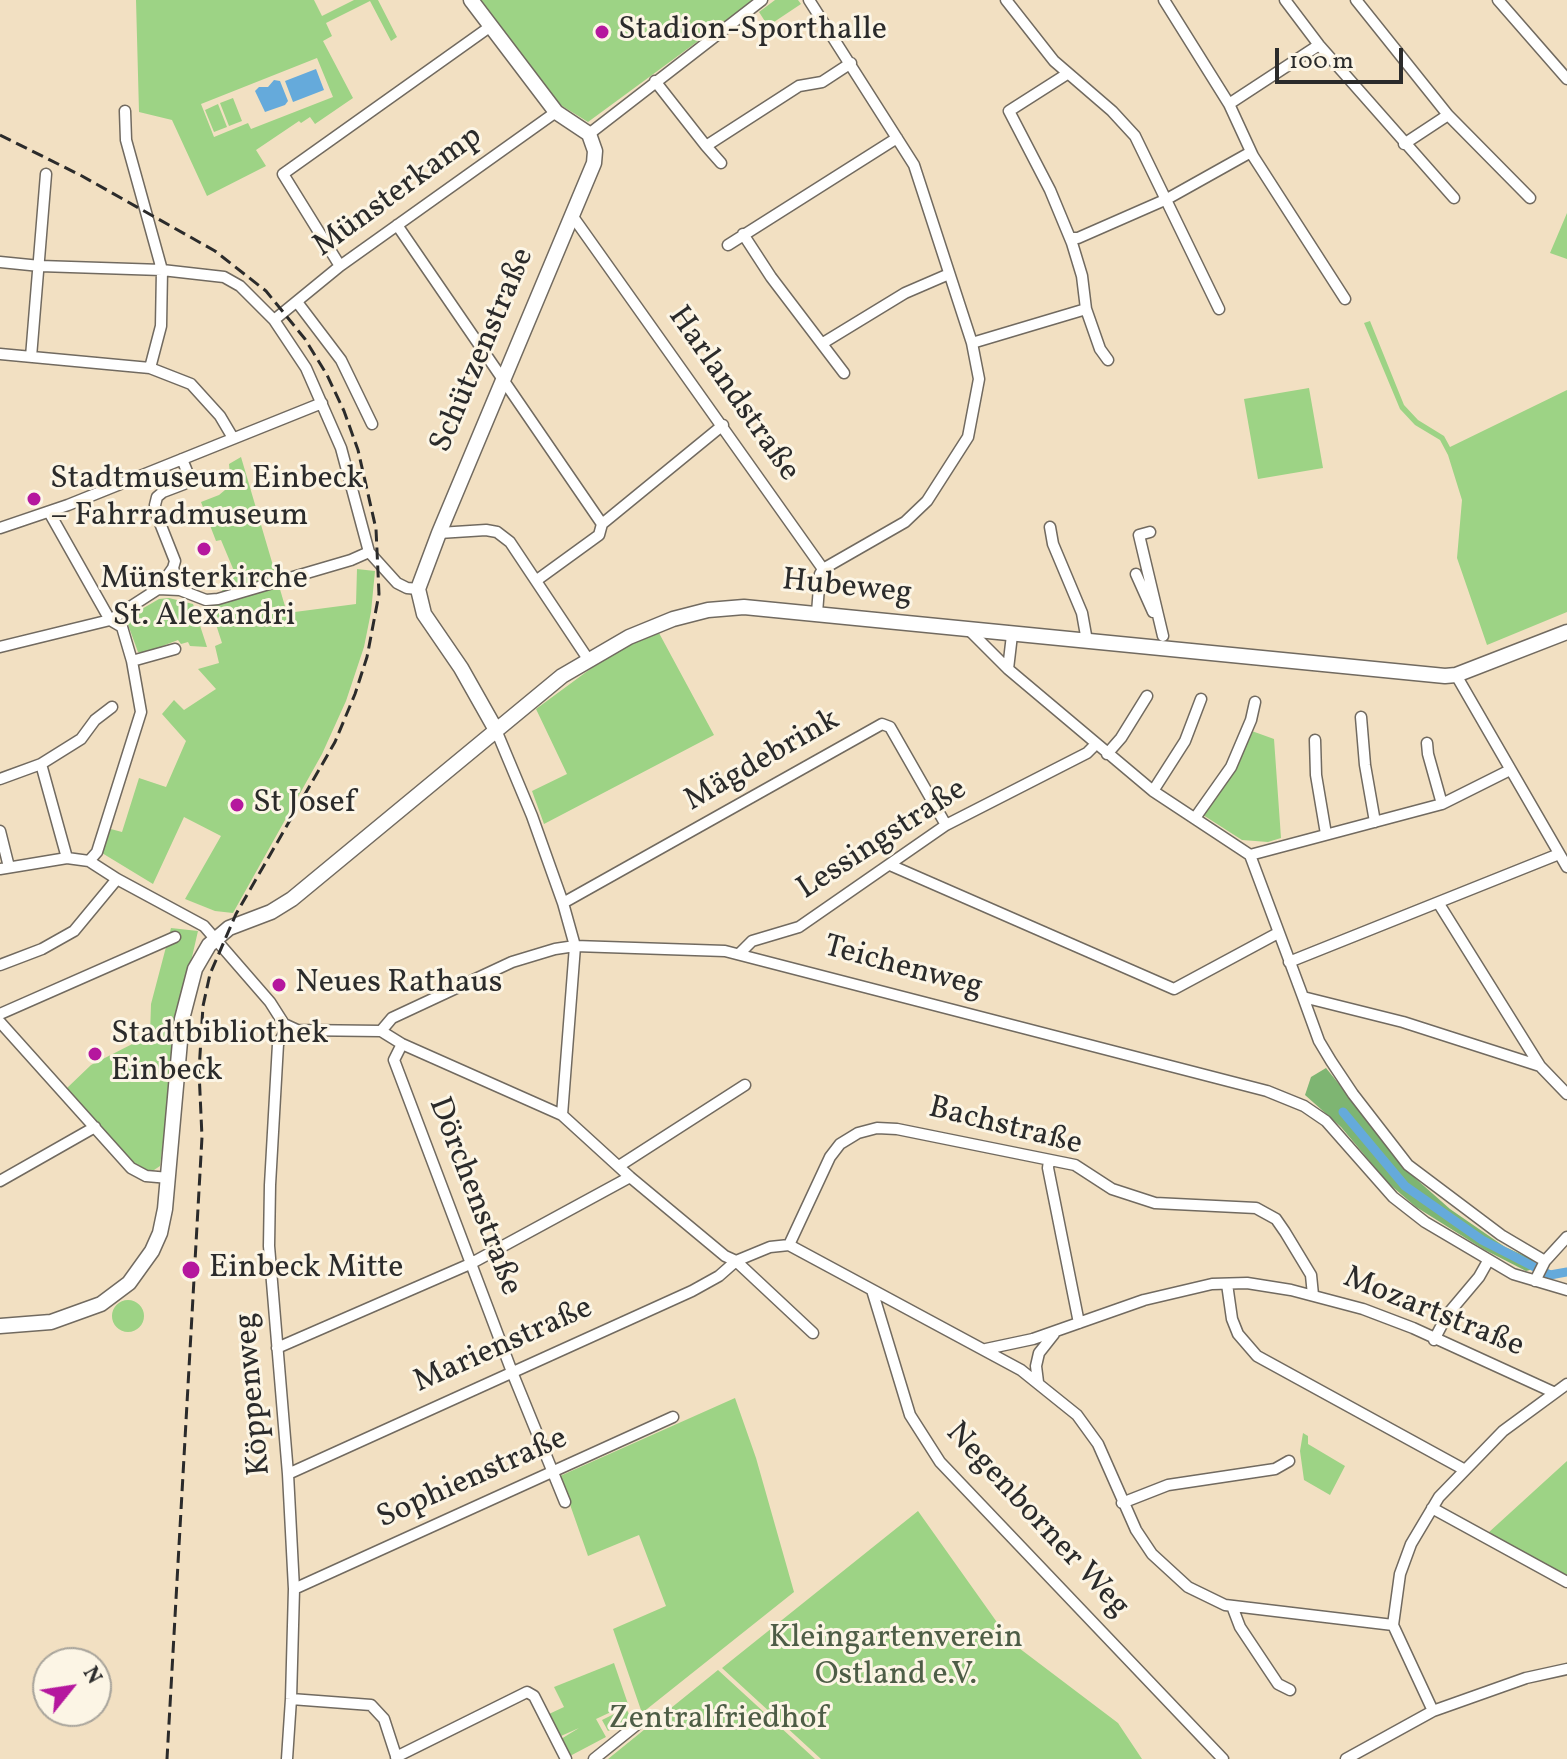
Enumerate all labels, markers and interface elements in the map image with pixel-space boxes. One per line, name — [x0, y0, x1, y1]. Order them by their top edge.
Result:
place label: Stadion-Sporthalle — [618, 13, 887, 51]
marker: Stadion-Sporthalle — [593, 23, 611, 41]
scale bar — [1279, 32, 1407, 82]
text: 100 m — [1289, 45, 1354, 79]
street label: Münsterkamp — [307, 119, 491, 267]
street label: Schützenstraße — [424, 243, 544, 459]
street label: Harlandstraße — [658, 300, 806, 490]
place label: Stadtmuseum Einbeck – Fahrradmuseum — [50, 462, 364, 537]
marker: Stadtmuseum Einbeck – Fahrradmuseum — [25, 490, 43, 508]
marker: Münsterkirche St. Alexandri — [195, 540, 213, 558]
place label: Münsterkirche St. Alexandri — [100, 562, 308, 637]
street label: Hubeweg — [780, 563, 914, 615]
street label: Mägdebrink — [679, 702, 847, 822]
street label: Lessingstraße — [791, 772, 975, 910]
place label: St Josef — [253, 786, 356, 824]
marker: St Josef — [228, 796, 246, 814]
street label: Teichenweg — [819, 929, 987, 1009]
place label: Neues Rathaus — [295, 966, 503, 1004]
marker: Neues Rathaus — [270, 976, 288, 994]
place label: Stadtbibliothek Einbeck — [111, 1017, 329, 1092]
marker: Stadtbibliothek Einbeck — [86, 1045, 104, 1063]
street label: Bachstraße — [924, 1090, 1086, 1166]
street label: Dörchenstraße — [418, 1092, 528, 1302]
place label: Einbeck Mitte — [209, 1251, 403, 1289]
marker: Einbeck Mitte — [180, 1259, 202, 1281]
street label: Mozartstraße — [1337, 1260, 1529, 1368]
street label: Marienstraße — [409, 1290, 599, 1404]
street label: Köppenweg — [229, 1311, 281, 1477]
street label: Negenborner Weg — [936, 1416, 1136, 1626]
street label: Sophienstraße — [372, 1421, 574, 1539]
park label: Kleingartenverein Ostland e.V. — [769, 1621, 1023, 1696]
north arrow — [32, 1647, 112, 1727]
text: N — [74, 1661, 109, 1690]
park label: Zentralfriedhof — [609, 1702, 827, 1740]

